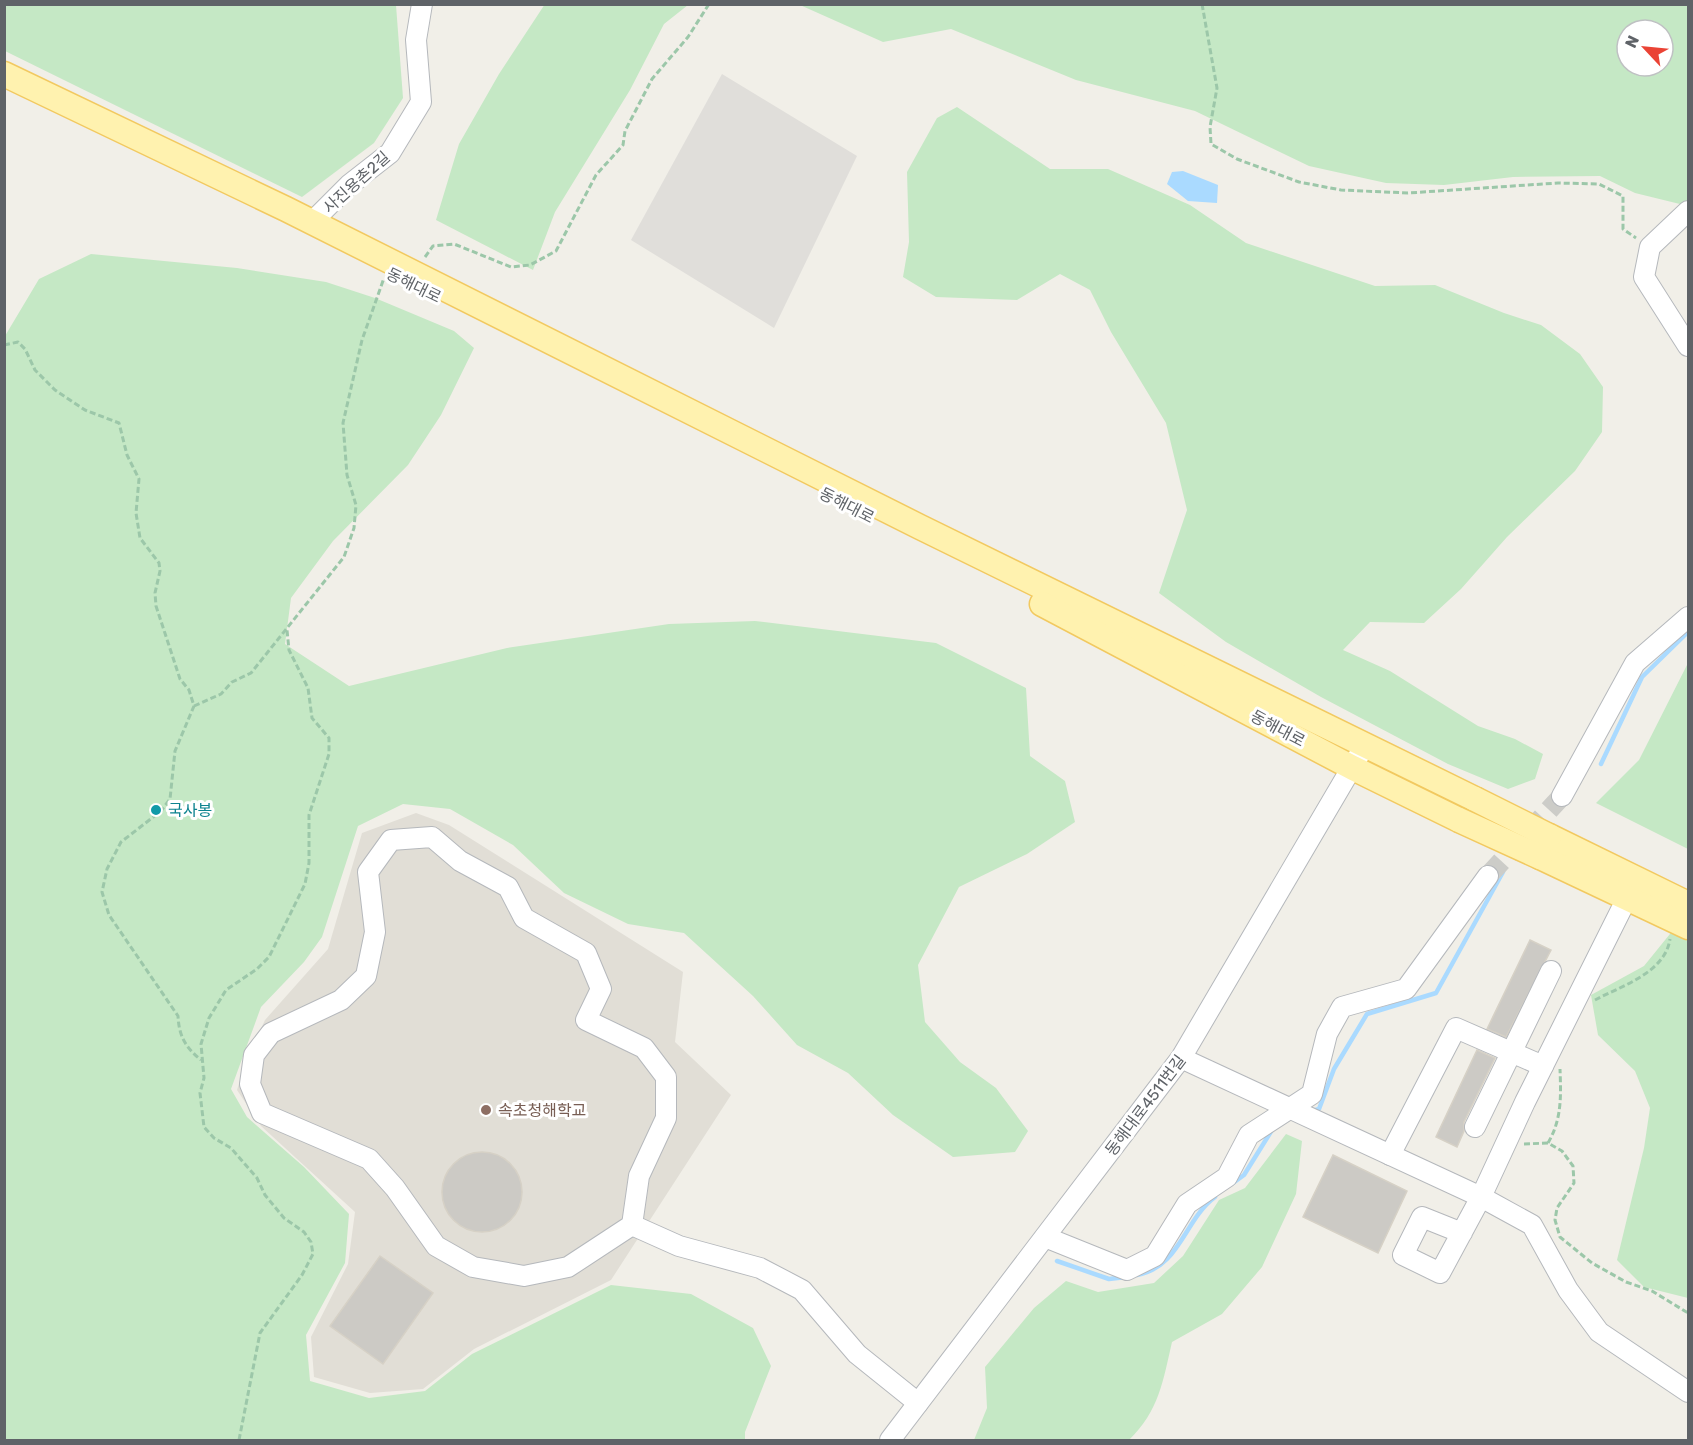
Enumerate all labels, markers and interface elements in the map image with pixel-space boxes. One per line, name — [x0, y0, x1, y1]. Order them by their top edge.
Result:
north arrow — [1615, 18, 1675, 78]
text: N — [1621, 32, 1643, 51]
street label: 사진용촌2길 — [319, 148, 394, 217]
street label: 동해대로 — [383, 264, 445, 307]
street label: 동해대로 — [816, 484, 878, 527]
street label: 동해대로 — [1247, 706, 1308, 751]
place label: 국사봉 — [168, 801, 212, 820]
marker: 국사봉 — [149, 803, 163, 817]
street label: 동해대로4511번길 — [1101, 1051, 1189, 1159]
place label: 속초청해학교 — [498, 1101, 586, 1120]
marker: 속초청해학교 — [479, 1103, 493, 1117]

